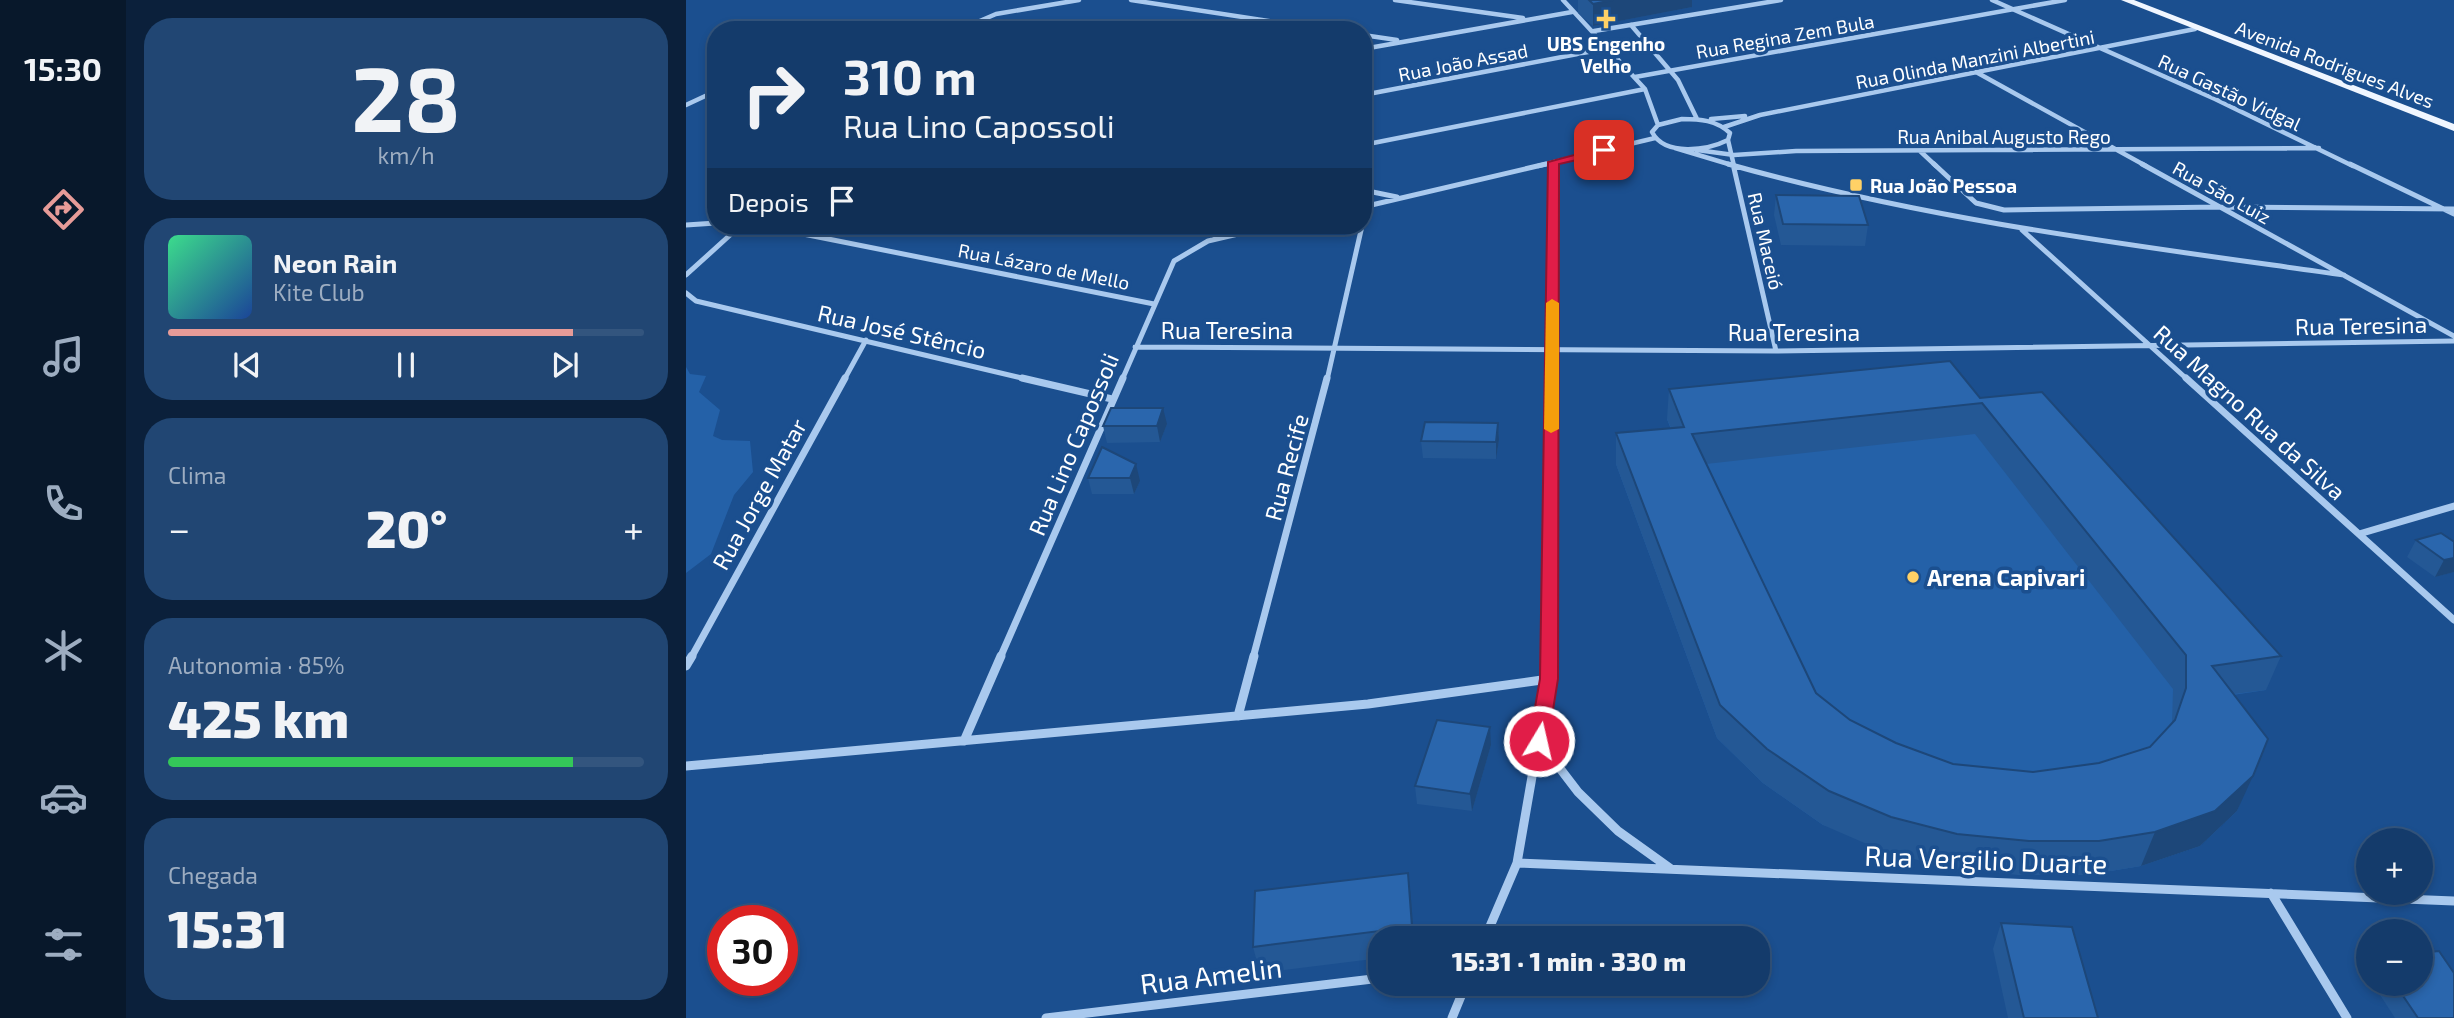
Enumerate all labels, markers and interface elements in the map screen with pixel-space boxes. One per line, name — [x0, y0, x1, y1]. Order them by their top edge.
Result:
marker: UBS Engenho Velho — [1596, 9, 1616, 29]
street label: Rua Regina Zem Bula — [1694, 9, 1876, 63]
street label: Avenida Rodrigues Alves — [2233, 16, 2437, 112]
street label: Rua Olinda Manzini Albertini — [1854, 25, 2096, 93]
place label: UBS Engenho Velho — [1547, 32, 1665, 77]
street label: Rua João Assad — [1396, 38, 1530, 86]
text: 28 — [351, 41, 461, 150]
text: 310 m — [843, 46, 977, 105]
text: 15:30 — [24, 49, 102, 87]
icon: right — [728, 49, 819, 140]
street label: Rua Gastão Vidgal — [2155, 49, 2306, 135]
text: Rua Lino Capossoli — [843, 106, 1115, 144]
pin — [1574, 120, 1634, 180]
street label: Rua Anibal Augusto Rego — [1897, 125, 2111, 148]
icon: arrive — [1585, 131, 1623, 169]
text: km/h — [377, 141, 435, 169]
street label: Rua São Luiz — [2169, 156, 2275, 228]
place label: Rua João Pessoa — [1870, 174, 2017, 197]
marker: Rua João Pessoa — [1848, 177, 1864, 193]
icon: arrive — [823, 182, 861, 220]
icon: directions — [39, 185, 88, 234]
text: Depois — [728, 186, 809, 217]
street label: Rua Maceió — [1744, 190, 1788, 292]
street label: Rua Lázaro de Mello — [956, 238, 1132, 294]
text: Neon Rain — [273, 247, 397, 278]
text: Kite Club — [273, 278, 365, 306]
street label: Rua José Stêncio — [815, 298, 989, 364]
street label: Rua Teresina — [2295, 310, 2427, 340]
street label: Rua Teresina — [1161, 316, 1293, 344]
street label: Rua Teresina — [1728, 318, 1860, 346]
street label: Rua Magno Rua da Silva — [2149, 319, 2351, 505]
icon: music — [39, 332, 88, 381]
icon: previous — [228, 346, 266, 384]
icon: pause — [387, 346, 425, 384]
icon: next — [546, 346, 584, 384]
street label: Rua Lino Capossoli — [1022, 349, 1124, 539]
street label: Rua Recife — [1258, 411, 1314, 523]
street label: Rua Jorge Matar — [706, 414, 812, 574]
text: Clima — [168, 461, 226, 489]
icon: phone — [39, 479, 88, 528]
text: 20° — [366, 496, 447, 558]
text: − — [168, 505, 190, 551]
text: + — [623, 505, 644, 551]
place label: Arena Capivari — [1927, 563, 2085, 591]
marker: Arena Capivari — [1905, 569, 1921, 585]
icon: climate — [39, 626, 88, 675]
text: Autonomia · 85% — [168, 651, 345, 679]
text: 425 km — [168, 686, 349, 748]
position arrow — [1502, 704, 1576, 778]
icon: car — [39, 773, 88, 822]
map controls — [2356, 828, 2433, 996]
button: + — [2356, 828, 2433, 905]
street label: Rua Vergilio Duarte — [1864, 838, 2108, 880]
text: Chegada — [168, 861, 258, 889]
text: 15:31 — [168, 896, 288, 958]
speed limit sign: 30 — [707, 905, 798, 996]
button: − — [2356, 919, 2433, 996]
icon: filters — [39, 920, 88, 969]
text: 15:31 · 1 min · 330 m — [1452, 945, 1686, 976]
street label: Rua Amelin — [1138, 949, 1284, 1001]

